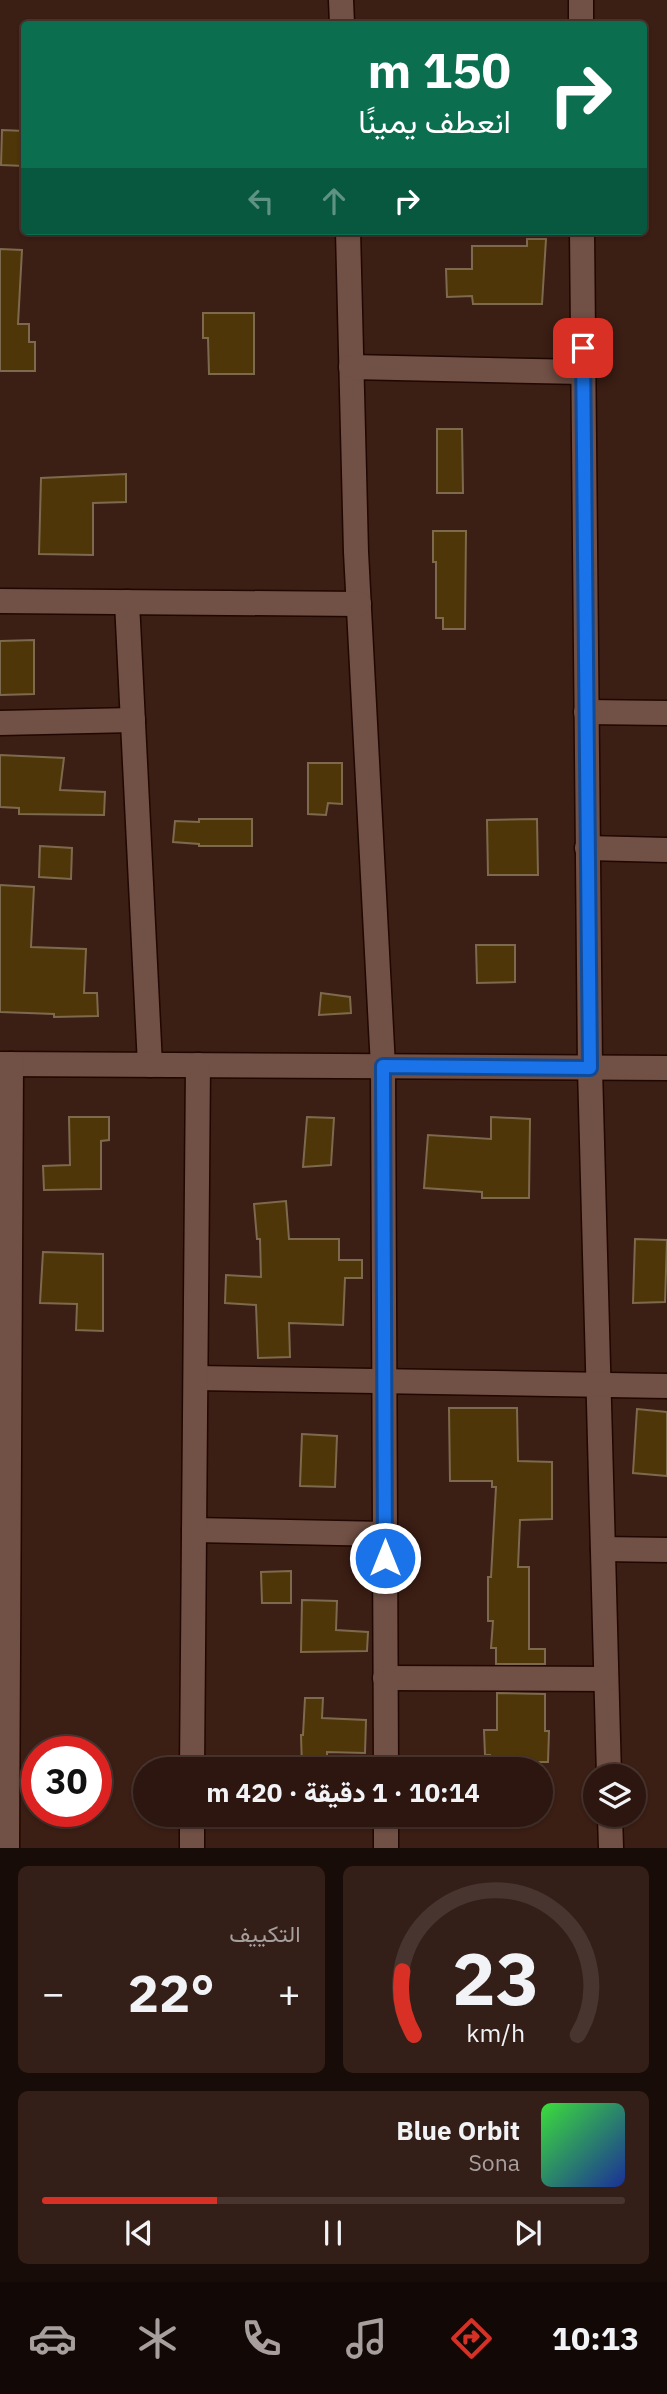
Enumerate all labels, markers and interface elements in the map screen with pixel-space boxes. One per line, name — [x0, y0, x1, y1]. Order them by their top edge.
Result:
text: 150 m — [367, 38, 511, 101]
icon: right — [535, 49, 626, 140]
text: انعطف يمينًا — [358, 100, 511, 142]
icon: left — [242, 182, 280, 220]
icon: ahead — [315, 182, 353, 220]
icon: right — [388, 182, 426, 220]
pin — [553, 318, 613, 378]
icon: arrive — [564, 329, 602, 367]
position arrow — [348, 1521, 422, 1595]
speed limit sign: 30 — [21, 1736, 112, 1827]
map controls — [583, 1764, 646, 1827]
button: layers — [583, 1764, 646, 1827]
text: 10:14 · 1 دقيقة · 420 m — [206, 1775, 480, 1809]
text: التكييف — [229, 1918, 301, 1948]
text: 23 — [452, 1931, 539, 2026]
text: 22° — [128, 1959, 215, 2026]
text: − — [42, 1968, 65, 2017]
text: + — [278, 1968, 301, 2017]
text: km/h — [466, 2016, 525, 2049]
text: Blue Orbit — [396, 2113, 520, 2147]
text: Sona — [468, 2147, 520, 2177]
icon: previous — [120, 2214, 158, 2252]
icon: pause — [314, 2214, 352, 2252]
icon: next — [509, 2214, 547, 2252]
icon: car — [28, 2314, 77, 2363]
icon: climate — [133, 2314, 182, 2363]
icon: phone — [237, 2314, 286, 2363]
icon: music — [342, 2314, 391, 2363]
icon: directions — [447, 2314, 496, 2363]
text: 10:13 — [552, 2317, 639, 2359]

